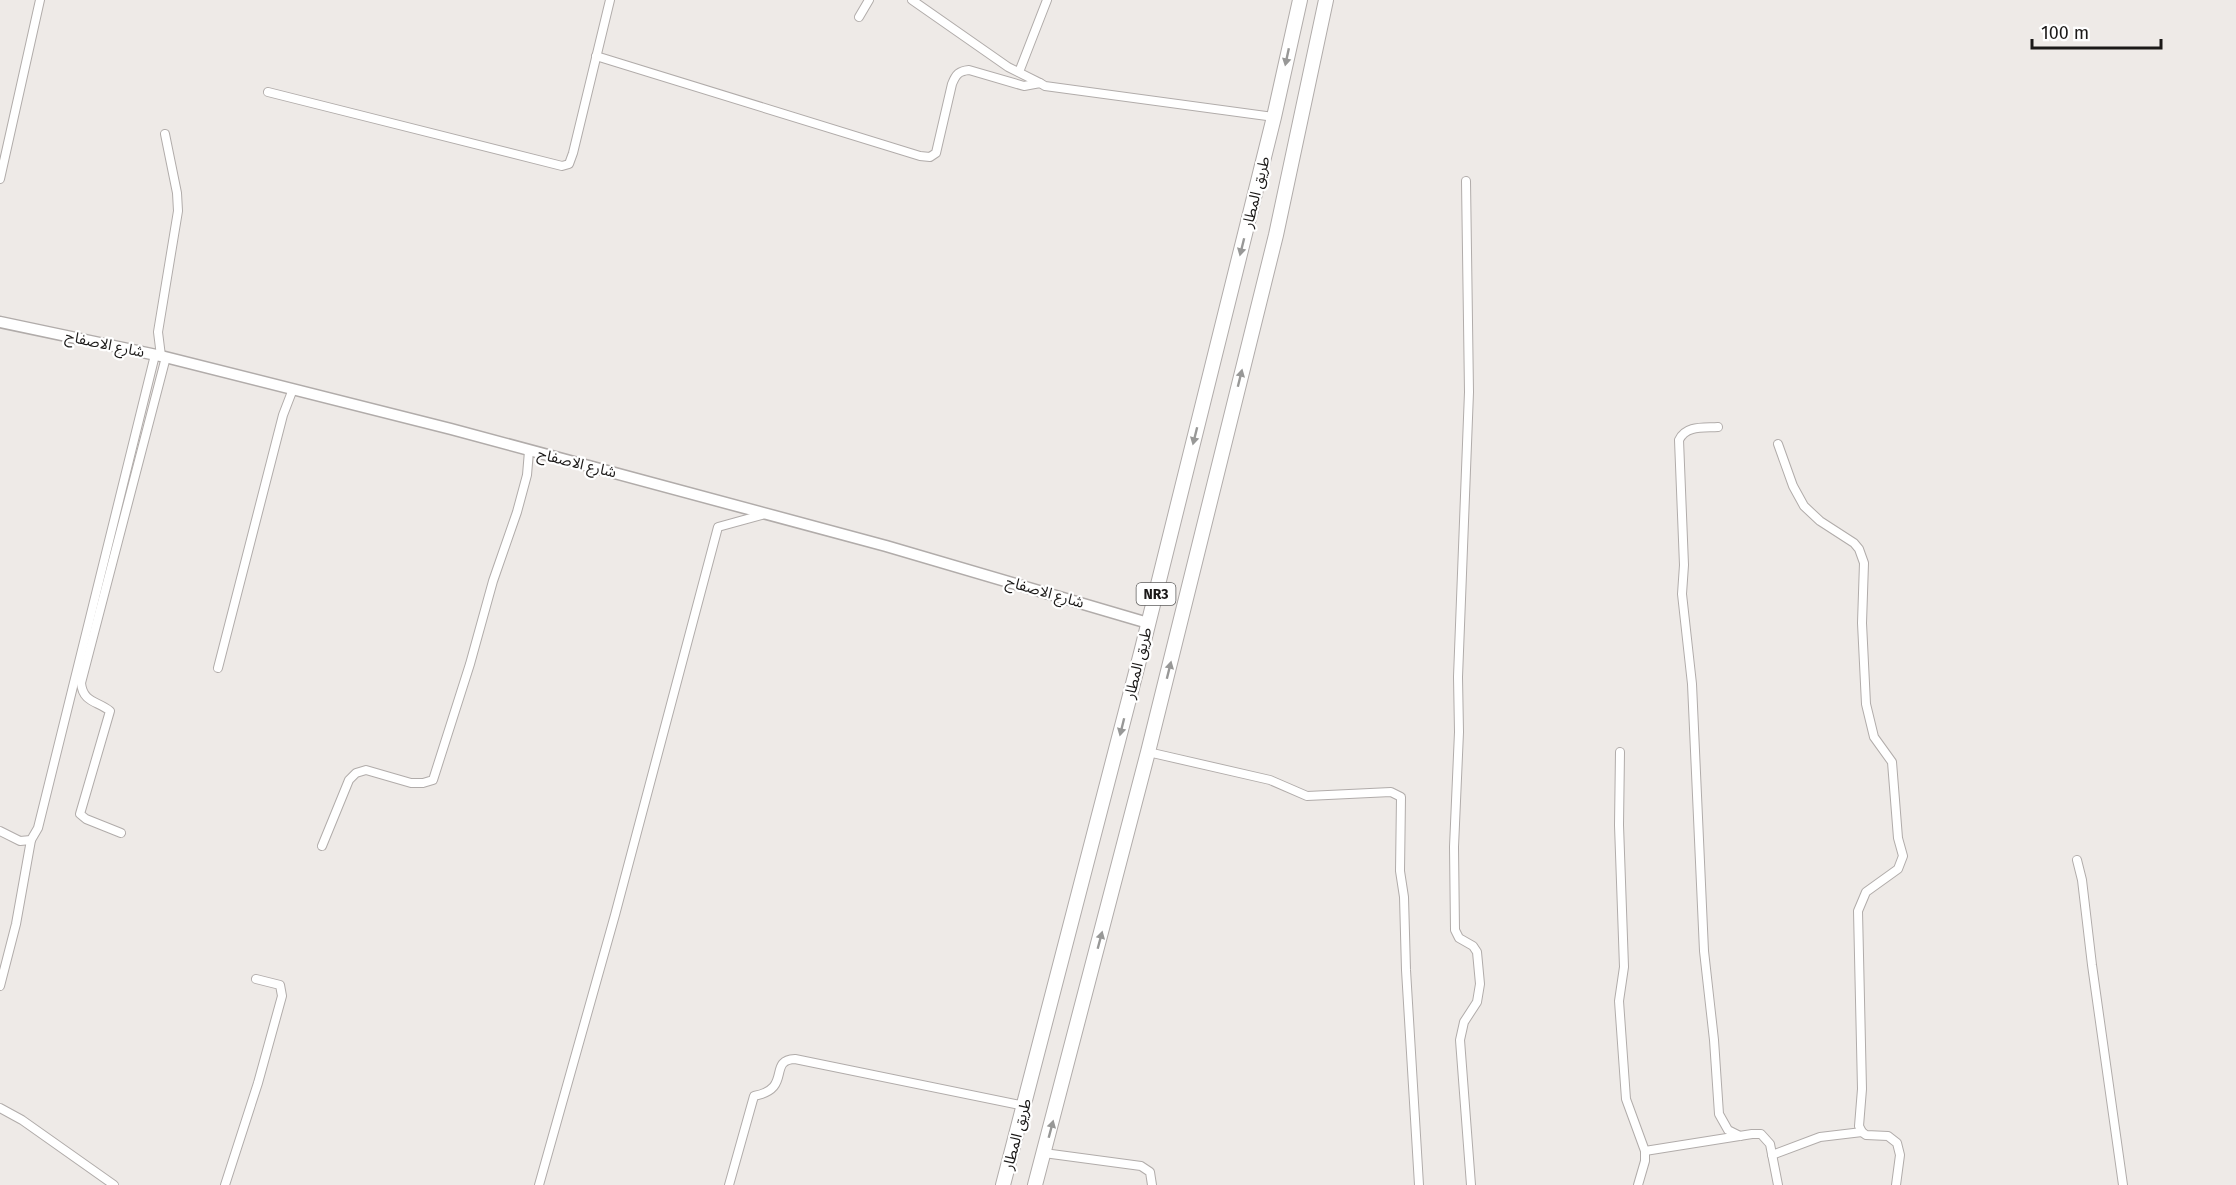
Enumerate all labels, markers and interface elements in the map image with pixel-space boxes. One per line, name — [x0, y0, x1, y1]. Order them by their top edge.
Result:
scale bar — [2032, 12, 2161, 50]
text: 100 m — [2041, 22, 2089, 44]
one-way arrow — [1282, 48, 1291, 67]
street label: طريق المطار — [1238, 154, 1275, 231]
one-way arrow — [1237, 238, 1247, 256]
street label: شارع الاصفاح — [63, 327, 146, 364]
one-way arrow — [1236, 369, 1246, 387]
one-way arrow — [1190, 427, 1199, 445]
street label: شارع الاصفاح — [535, 445, 618, 484]
street label: شارع الاصفاح — [1003, 572, 1086, 615]
road number: NR3 — [1136, 583, 1176, 605]
street label: طريق المطار — [1120, 625, 1157, 702]
one-way arrow — [1164, 660, 1174, 679]
one-way arrow — [1117, 718, 1127, 736]
one-way arrow — [1095, 931, 1105, 949]
street label: طريق المطار — [999, 1096, 1036, 1173]
one-way arrow — [1046, 1119, 1056, 1138]

